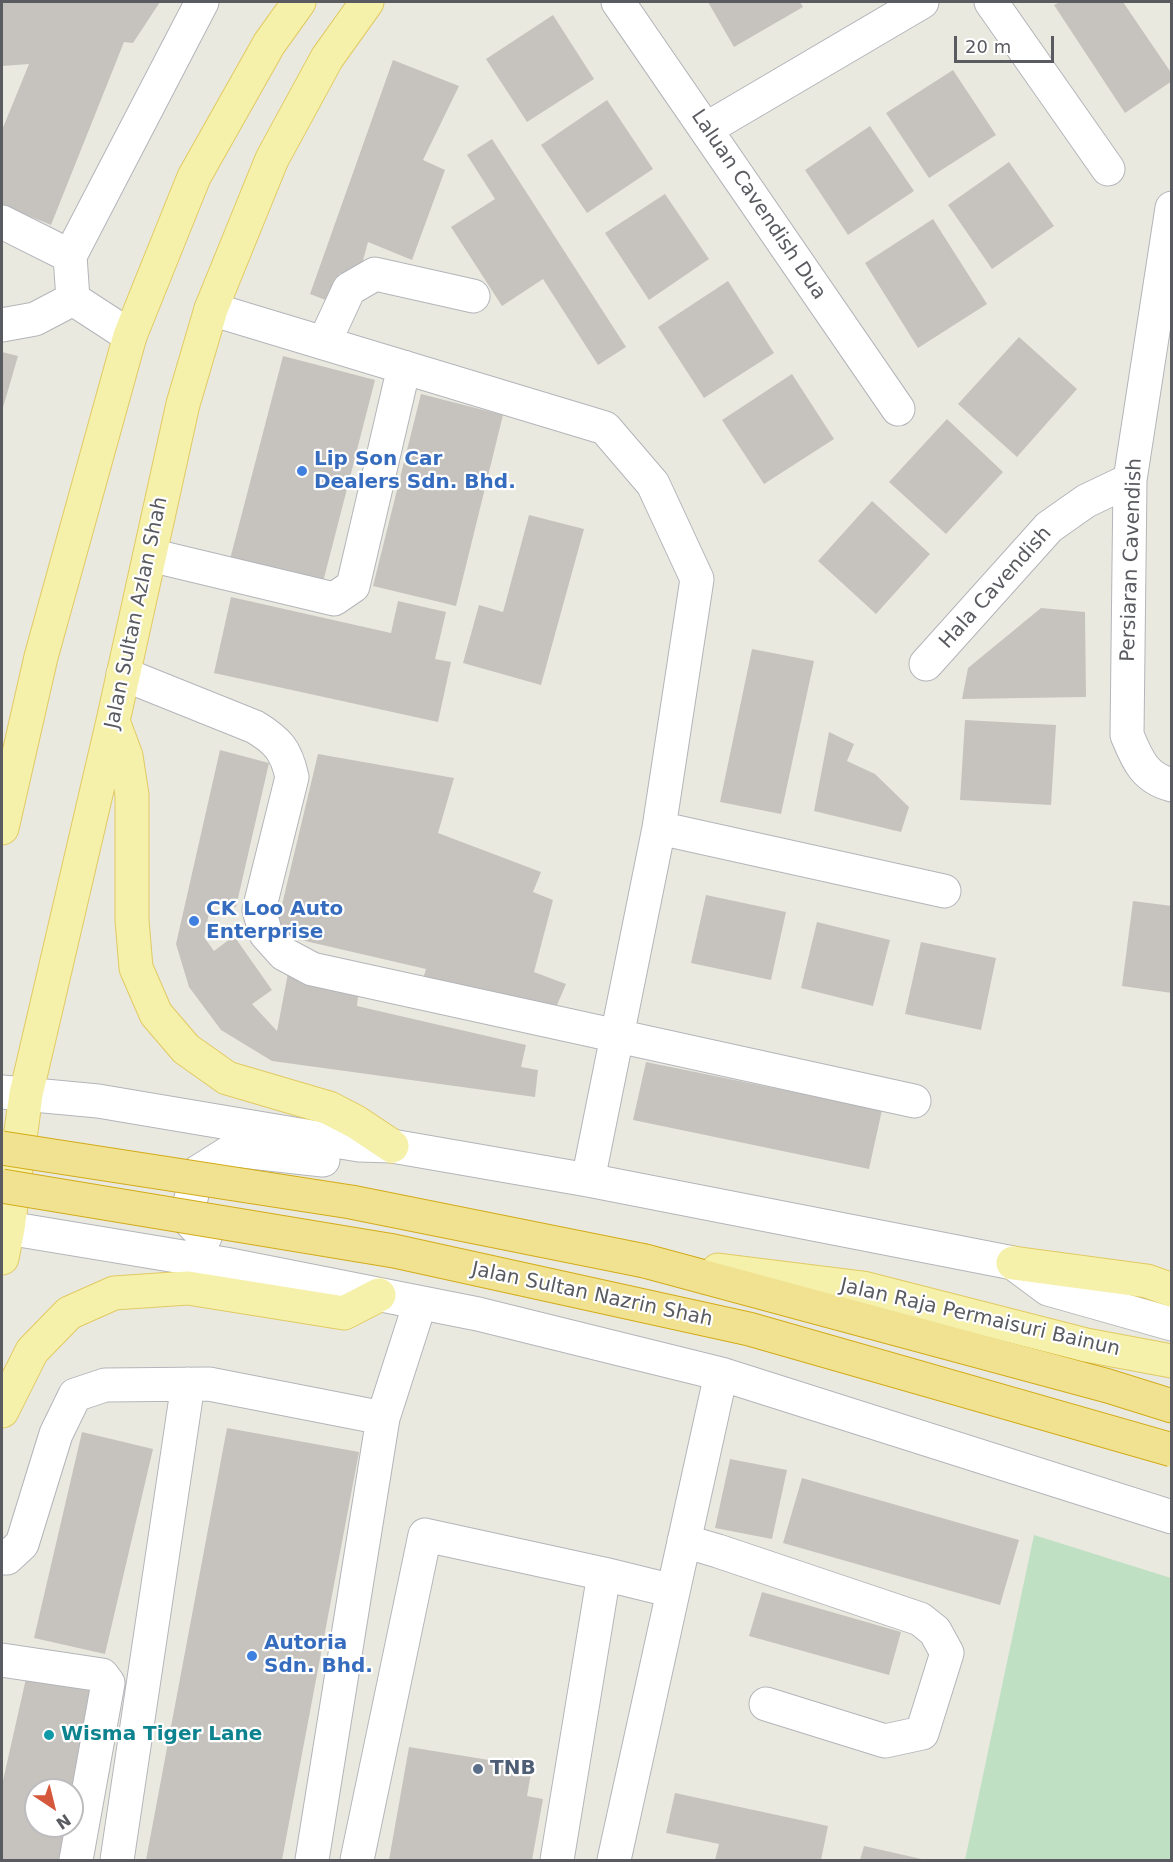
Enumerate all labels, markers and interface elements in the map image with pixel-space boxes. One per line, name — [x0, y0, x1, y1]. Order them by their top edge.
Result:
scale bar — [957, 24, 1058, 62]
text: 20 m — [965, 36, 1011, 57]
street label: Laluan Cavendish Dua — [685, 105, 831, 305]
place label: Lip Son Car Dealers Sdn. Bhd. — [314, 448, 516, 495]
street label: Persiaran Cavendish — [1116, 458, 1148, 662]
marker: Lip Son Car Dealers Sdn. Bhd. — [295, 464, 309, 478]
street label: Jalan Sultan Azlan Shah — [101, 495, 173, 731]
street label: Hala Cavendish — [935, 522, 1057, 654]
place label: CK Loo Auto Enterprise — [206, 898, 343, 945]
marker: CK Loo Auto Enterprise — [187, 914, 201, 928]
street label: Jalan Sultan Nazrin Shah — [469, 1258, 715, 1332]
street label: Jalan Raja Permaisuri Bainun — [838, 1274, 1122, 1362]
place label: Autoria Sdn. Bhd. — [264, 1632, 373, 1679]
marker: Autoria Sdn. Bhd. — [245, 1649, 259, 1663]
place label: Wisma Tiger Lane — [61, 1723, 262, 1747]
marker: Wisma Tiger Lane — [42, 1728, 56, 1742]
place label: TNB — [490, 1757, 536, 1781]
marker: TNB — [471, 1762, 485, 1776]
north arrow — [24, 1778, 84, 1838]
text: N — [53, 1810, 74, 1833]

